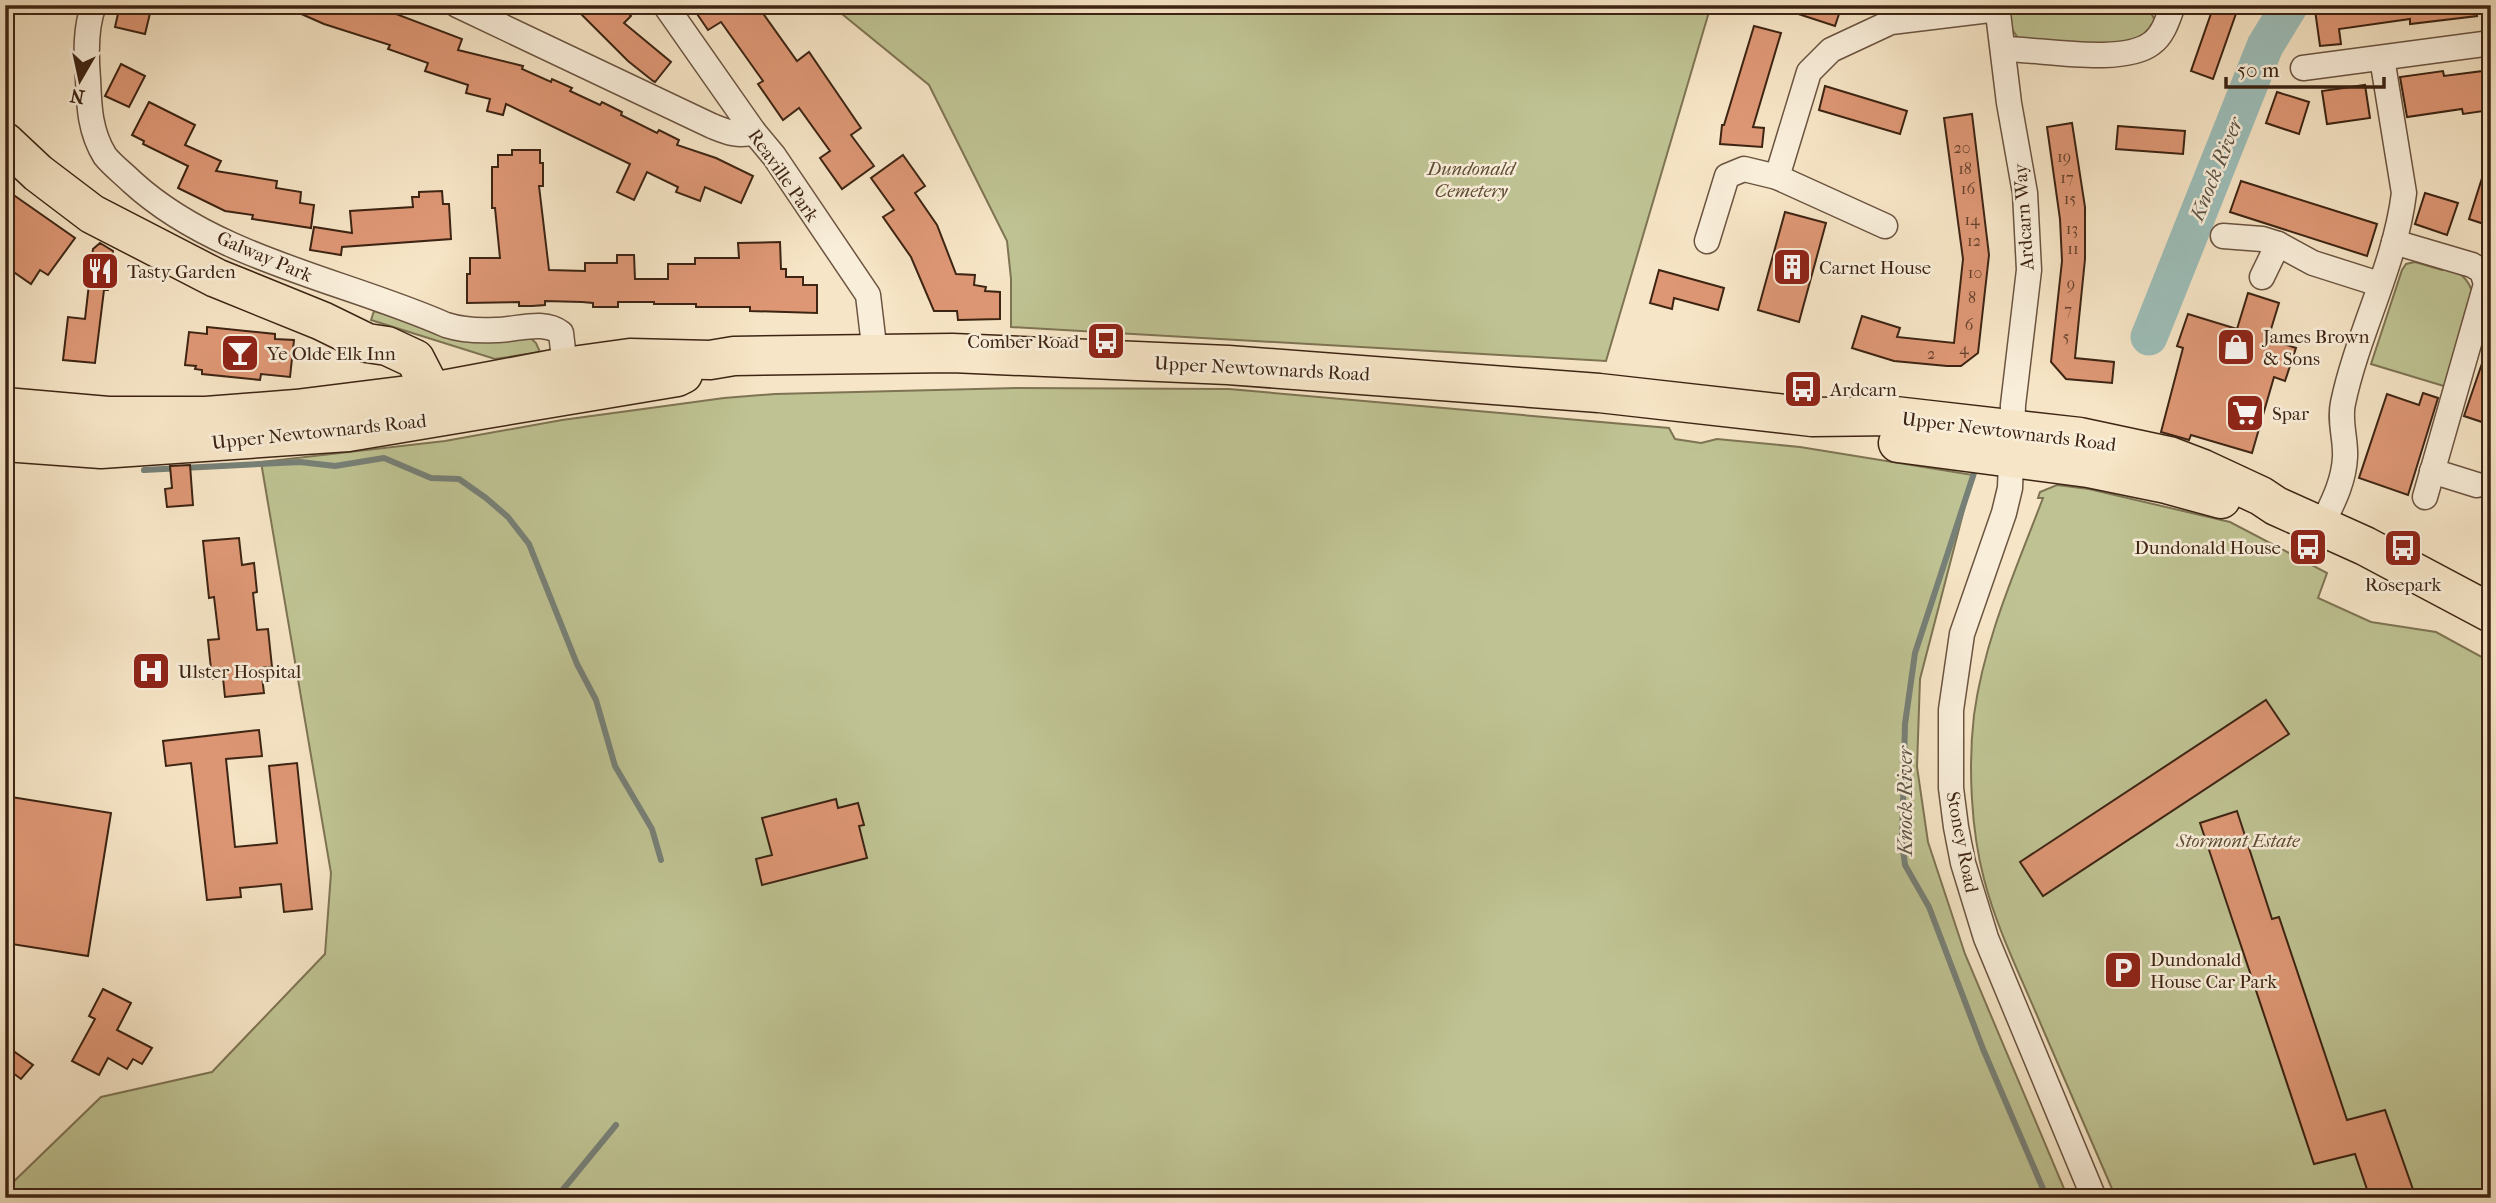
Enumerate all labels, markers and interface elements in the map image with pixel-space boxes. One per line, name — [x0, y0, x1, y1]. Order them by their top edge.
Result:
north arrow — [46, 46, 116, 116]
scale bar — [2226, 46, 2384, 90]
text: 50 m — [2237, 58, 2280, 82]
text: N — [68, 84, 86, 108]
water label: Knock River — [2184, 112, 2248, 226]
street label: Reaville Park — [743, 125, 823, 226]
house number: 20 — [1953, 138, 1971, 157]
house number: 19 — [2057, 147, 2071, 166]
park label: Dundonald Cemetery — [1425, 158, 1517, 202]
house number: 18 — [1958, 159, 1972, 178]
street label: Ardcarn Way — [2009, 162, 2039, 272]
house number: 17 — [2060, 168, 2074, 187]
house number: 16 — [1961, 179, 1975, 198]
house number: 15 — [2064, 189, 2076, 208]
house number: 14 — [1964, 210, 1980, 229]
house number: 13 — [2066, 219, 2078, 238]
street label: Galway Park — [214, 227, 316, 287]
house number: 12 — [1967, 231, 1981, 250]
house number: 11 — [2067, 239, 2079, 258]
building icon: Carnet House — [1771, 246, 1813, 288]
restaurant icon: Tasty Garden — [79, 250, 121, 292]
place label: Carnet House — [1819, 257, 1931, 279]
place label: Tasty Garden — [127, 261, 236, 283]
house number: 10 — [1968, 263, 1982, 282]
house number: 9 — [2067, 274, 2075, 293]
house number: 8 — [1968, 288, 1976, 307]
house number: 7 — [2064, 300, 2072, 319]
house number: 6 — [1965, 315, 1974, 334]
bus stop icon: Comber Road — [1085, 320, 1127, 362]
shop icon: James Brown & Sons — [2215, 326, 2257, 368]
place label: James Brown & Sons — [2261, 326, 2369, 370]
house number: 5 — [2063, 327, 2070, 346]
place label: Comber Road — [967, 331, 1080, 353]
bar icon: Ye Olde Elk Inn — [219, 332, 261, 374]
house number: 4 — [1959, 339, 1969, 358]
place label: Ye Olde Elk Inn — [266, 343, 396, 365]
house number: 2 — [1927, 344, 1935, 363]
street label: Upper Newtownards Road — [1154, 352, 1371, 386]
bus stop icon: Ardcarn — [1782, 368, 1824, 410]
place label: Ardcarn — [1829, 379, 1897, 401]
supermarket icon: Spar — [2224, 392, 2266, 434]
place label: Spar — [2272, 403, 2310, 425]
street label: Upper Newtownards Road — [1900, 408, 2118, 456]
street label: Upper Newtownards Road — [211, 410, 428, 454]
bus stop icon: Dundonald House — [2287, 526, 2329, 568]
bus stop icon: Rosepark — [2382, 527, 2424, 569]
place label: Dundonald House — [2134, 537, 2281, 559]
place label: Rosepark — [2365, 574, 2441, 596]
hospital icon: Ulster Hospital — [130, 650, 172, 692]
place label: Ulster Hospital — [178, 661, 301, 683]
water label: Knock River — [1893, 745, 1917, 858]
street label: Stoney Road — [1941, 790, 1983, 895]
park label: Stormont Estate — [2175, 830, 2301, 852]
parking icon: Dundonald House Car Park — [2102, 949, 2144, 991]
place label: Dundonald House Car Park — [2150, 949, 2277, 993]

